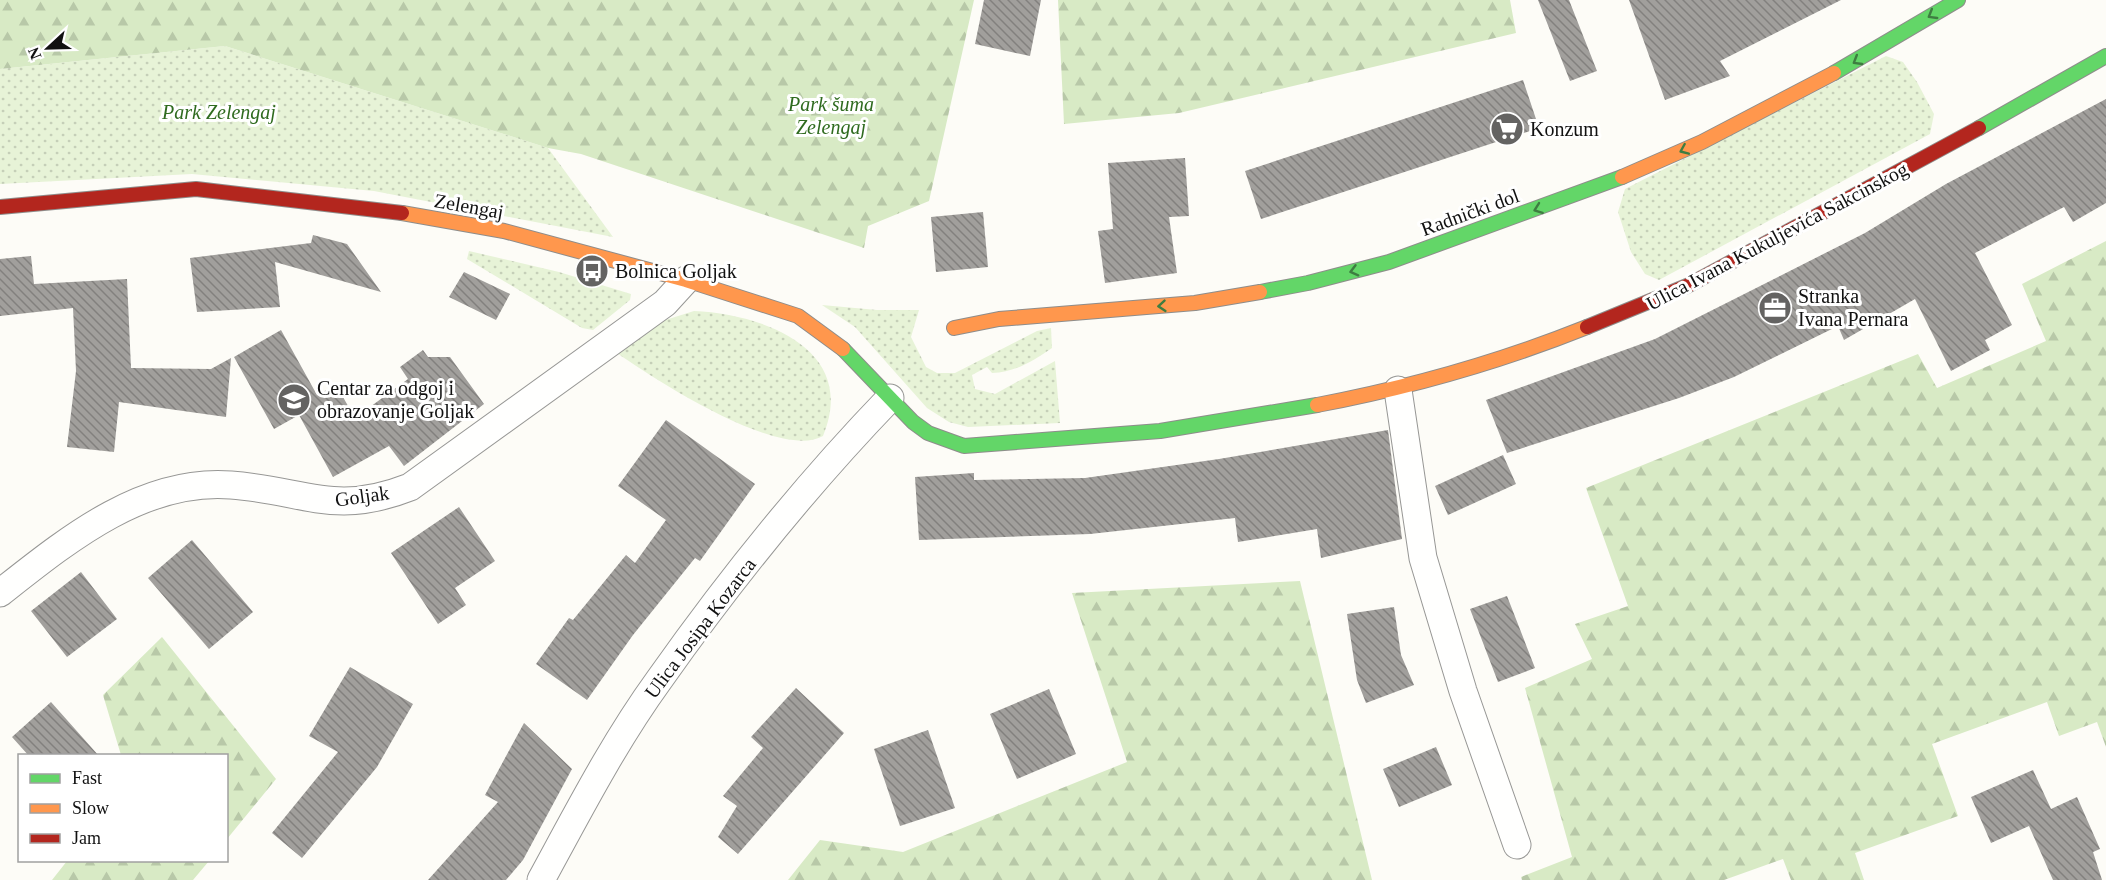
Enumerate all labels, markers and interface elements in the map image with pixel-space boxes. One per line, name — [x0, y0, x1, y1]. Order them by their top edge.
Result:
one-way arrow — [1928, 8, 1938, 20]
north arrow — [18, 18, 78, 78]
text: N — [24, 44, 45, 62]
one-way arrow — [1853, 53, 1863, 65]
park label: Park šuma Zelengaj — [787, 93, 874, 139]
park label: Park Zelengaj — [161, 101, 276, 124]
supermarket icon: Konzum — [1489, 111, 1525, 147]
place label: Konzum — [1530, 118, 1599, 140]
one-way arrow — [1679, 143, 1690, 155]
street label: Ulica Ivana Kukuljevića Sakcinskog — [1643, 158, 1912, 315]
street label: Radnički dol — [1418, 184, 1522, 240]
street label: Zelengaj — [432, 189, 505, 224]
one-way arrow — [1533, 201, 1544, 214]
bus stop icon: Bolnica Goljak — [574, 253, 610, 289]
place label: Bolnica Goljak — [615, 260, 737, 283]
one-way arrow — [1349, 264, 1359, 277]
place label: Stranka Ivana Pernara — [1798, 285, 1909, 330]
office icon: Stranka Ivana Pernara — [1757, 290, 1793, 326]
one-way arrow — [1157, 299, 1167, 312]
place label: Centar za odgoj i obrazovanje Goljak — [317, 377, 474, 423]
school or university icon: Centar za odgoj i obrazovanje Goljak — [276, 382, 312, 418]
street label: Goljak — [334, 481, 391, 512]
street label: Ulica Josipa Kozarca — [640, 553, 761, 703]
legend — [18, 754, 228, 862]
text: Fast — [72, 768, 102, 788]
text: Slow — [72, 798, 109, 818]
text: Jam — [72, 828, 101, 848]

